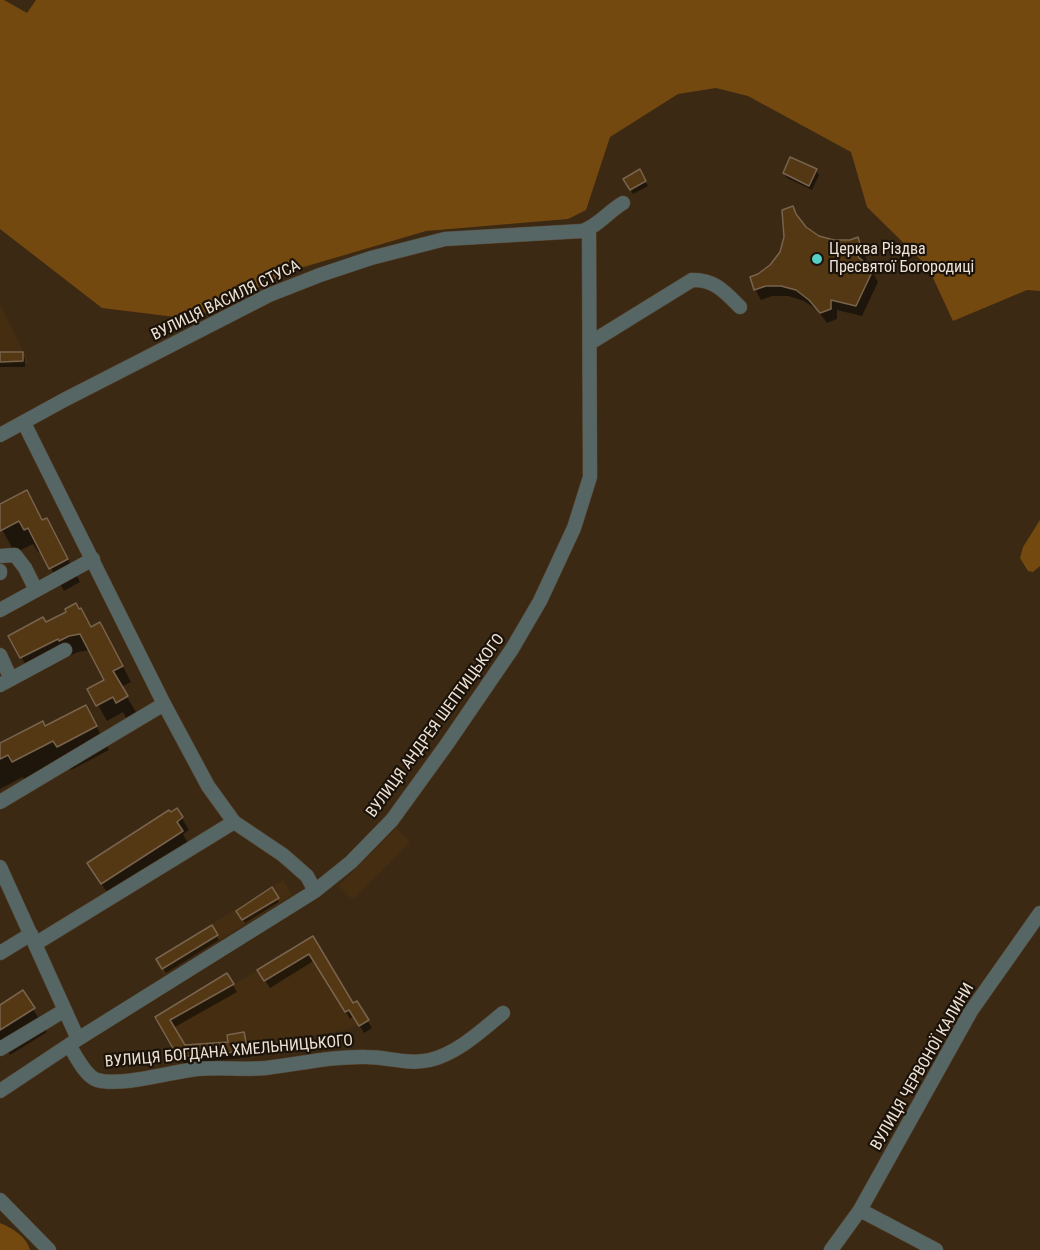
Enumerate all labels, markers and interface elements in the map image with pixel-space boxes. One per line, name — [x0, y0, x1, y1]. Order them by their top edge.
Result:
place label: Церква Різдва Пресвятої Богородиці — [829, 240, 974, 278]
marker: Церква Різдва Пресвятої Богородиці — [810, 252, 824, 266]
street label: ВУЛИЦЯ ВАСИЛЯ СТУСА — [148, 257, 304, 345]
street label: ВУЛИЦЯ АНДРЕЯ ШЕПТИЦЬКОГО — [363, 630, 509, 822]
street label: ВУЛИЦЯ ЧЕРВОНОЇ КАЛИНИ — [867, 980, 979, 1154]
street label: ВУЛИЦЯ БОГДАНА ХМЕЛЬНИЦЬКОГО — [104, 1032, 354, 1072]

